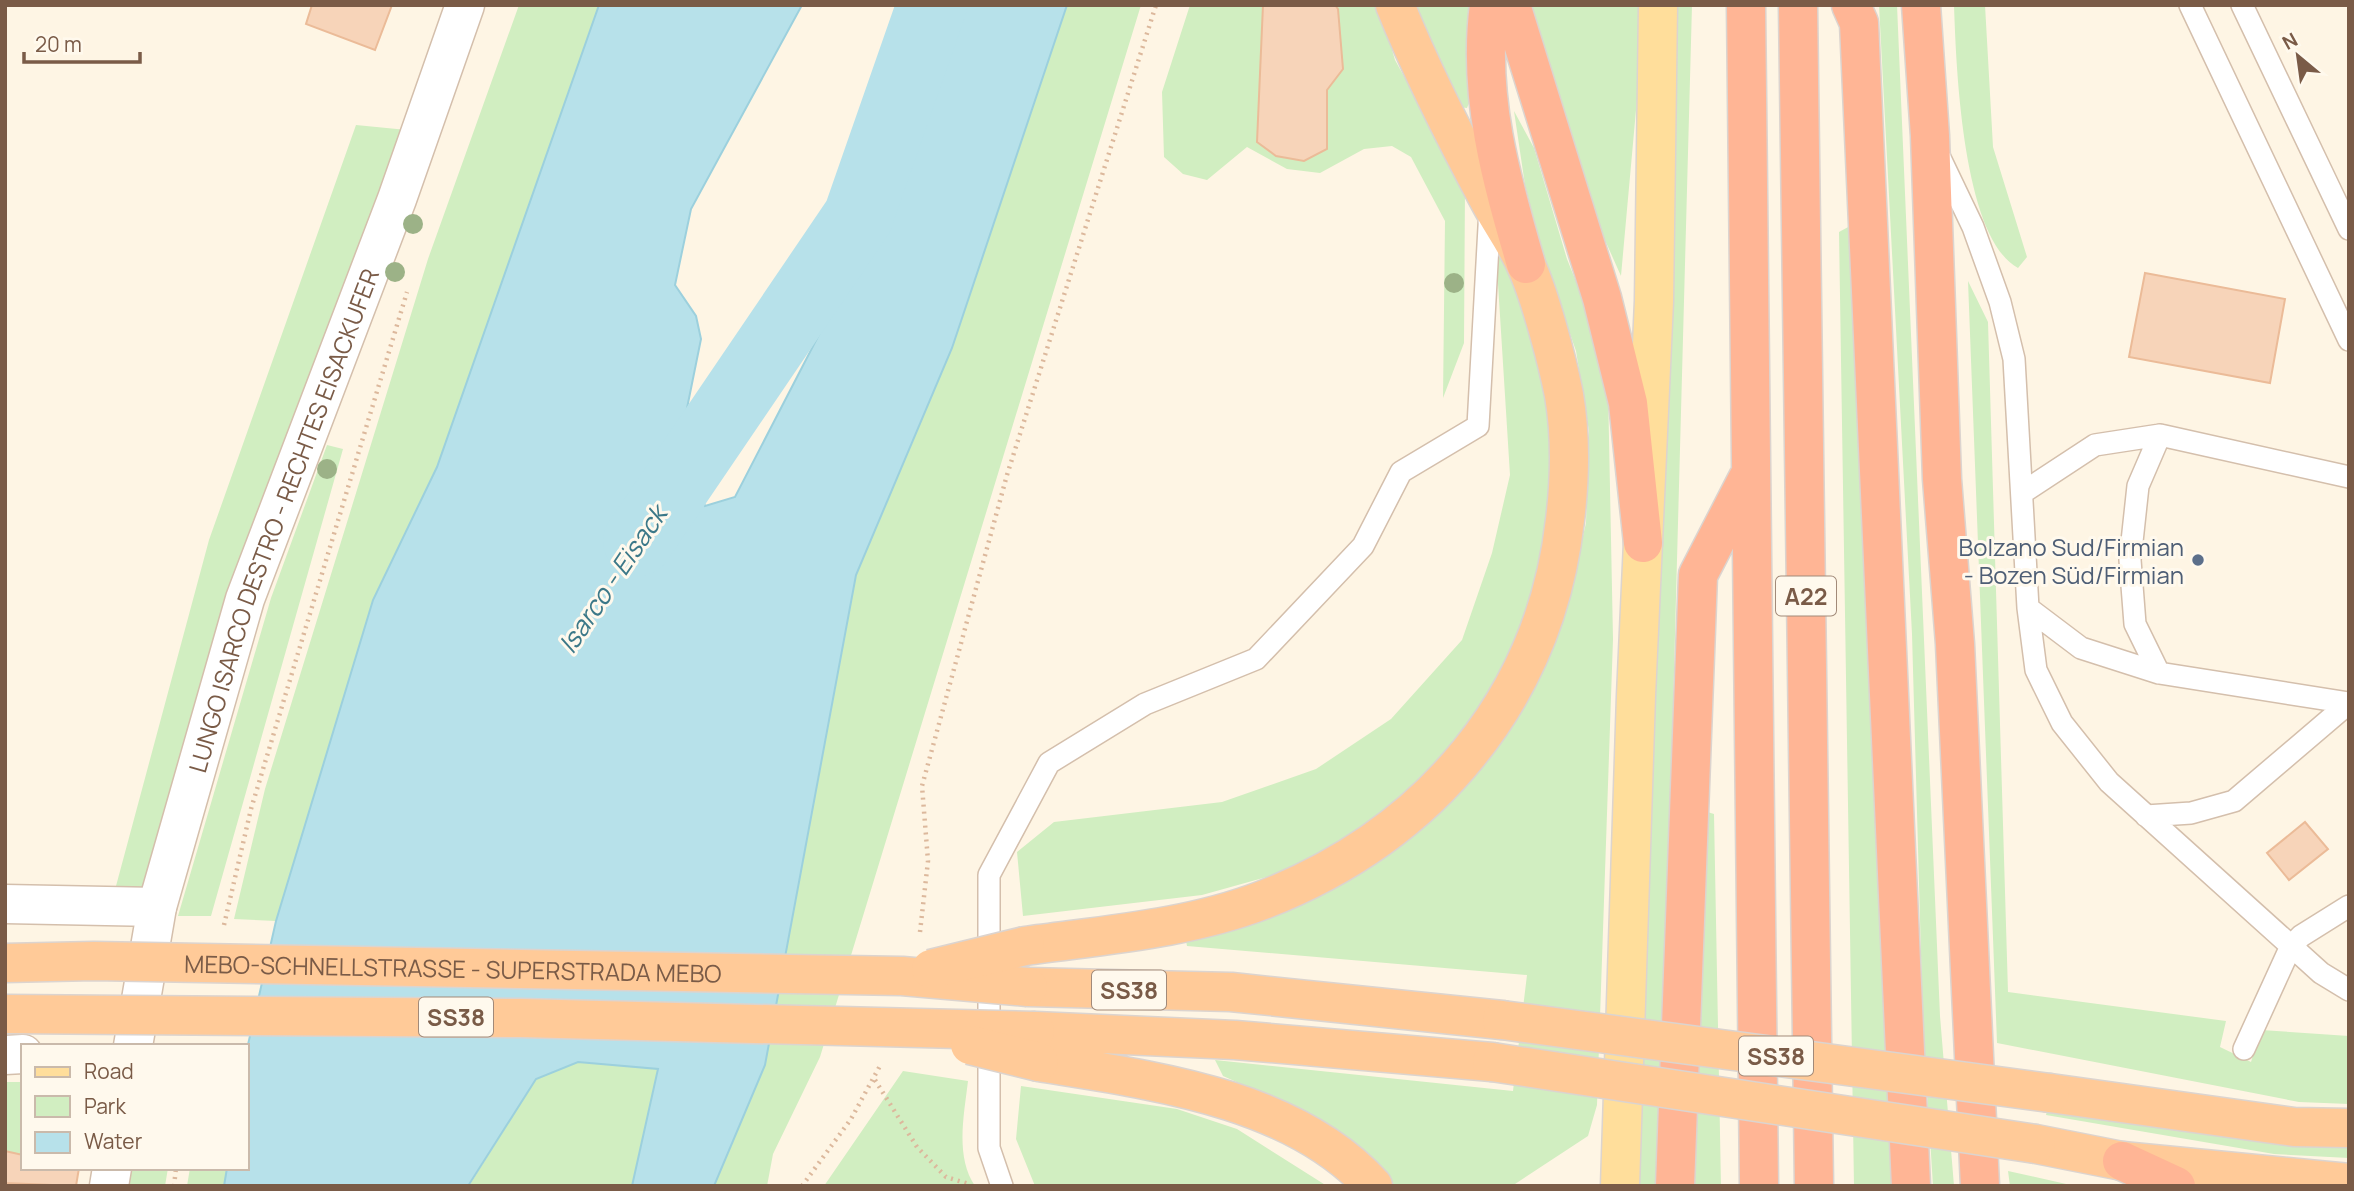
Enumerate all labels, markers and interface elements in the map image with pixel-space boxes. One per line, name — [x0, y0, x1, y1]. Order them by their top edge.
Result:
scale bar — [24, 21, 140, 65]
north arrow — [2263, 21, 2333, 91]
text: N — [2277, 26, 2302, 56]
text: 20 m — [35, 30, 82, 58]
street label: LUNGO ISARCO DESTRO - RECHTES EISACKUFER — [180, 264, 386, 776]
water label: Isarco - Eisack — [549, 495, 677, 660]
place label: Bolzano Sud/Firmian - Bozen Süd/Firmian — [1959, 530, 2184, 591]
marker: Bolzano Sud/Firmian - Bozen Süd/Firmian — [2190, 552, 2206, 568]
road number: A22 — [1776, 576, 1836, 616]
street label: MEBO-SCHNELLSTRASSE - SUPERSTRADA MEBO — [184, 946, 722, 989]
road number: SS38 — [1092, 970, 1166, 1009]
road number: SS38 — [419, 998, 493, 1036]
road number: SS38 — [1739, 1036, 1813, 1076]
legend — [21, 1044, 248, 1170]
text: Road — [84, 1057, 134, 1085]
text: Park — [84, 1092, 126, 1120]
text: Water — [84, 1127, 143, 1155]

